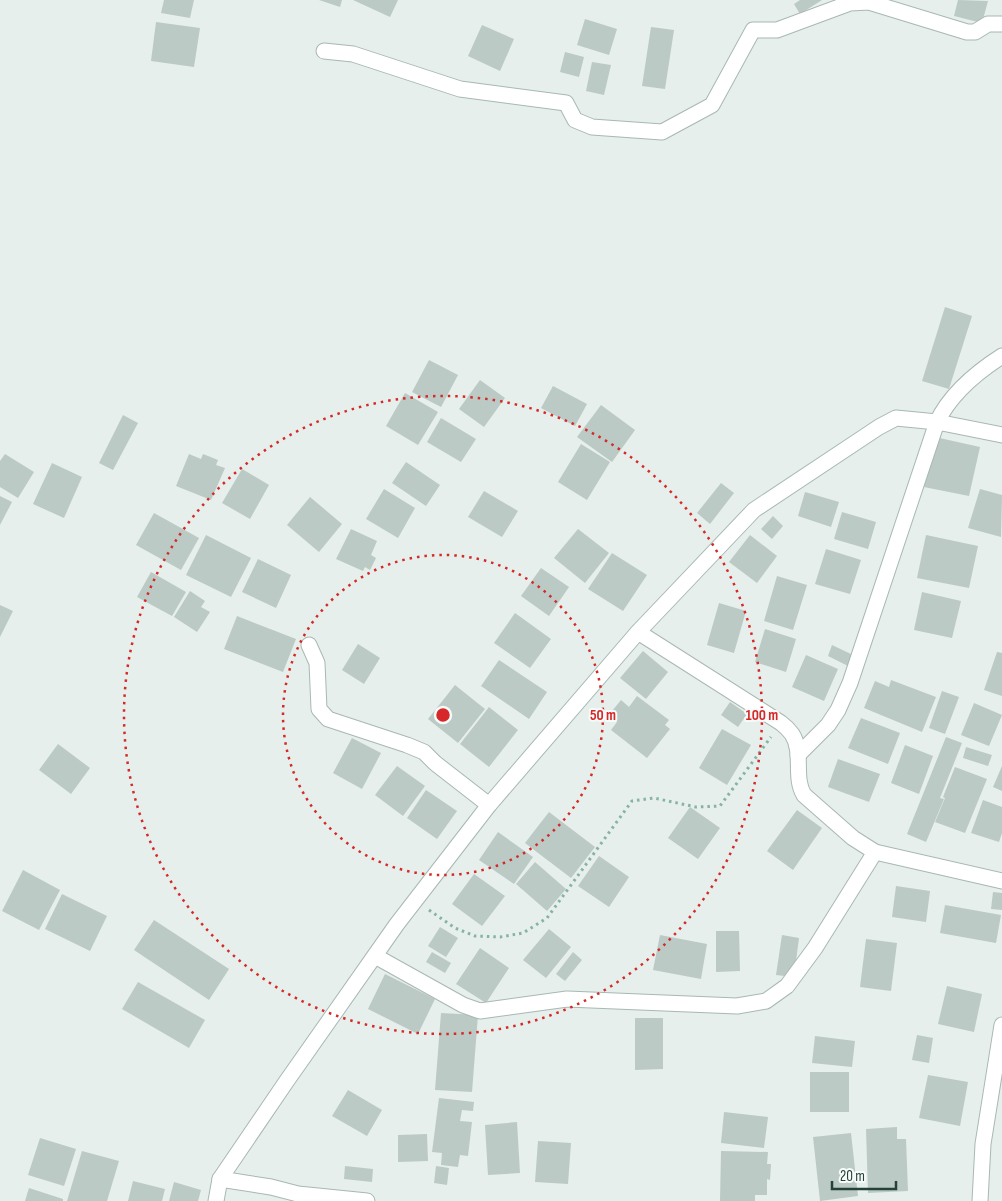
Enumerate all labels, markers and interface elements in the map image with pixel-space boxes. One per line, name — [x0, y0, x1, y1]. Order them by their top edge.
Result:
centre of rings — [434, 706, 452, 724]
text: 50 m — [590, 706, 616, 725]
text: 100 m — [746, 706, 778, 725]
scale bar — [832, 1158, 896, 1190]
text: 20 m — [840, 1167, 865, 1186]

